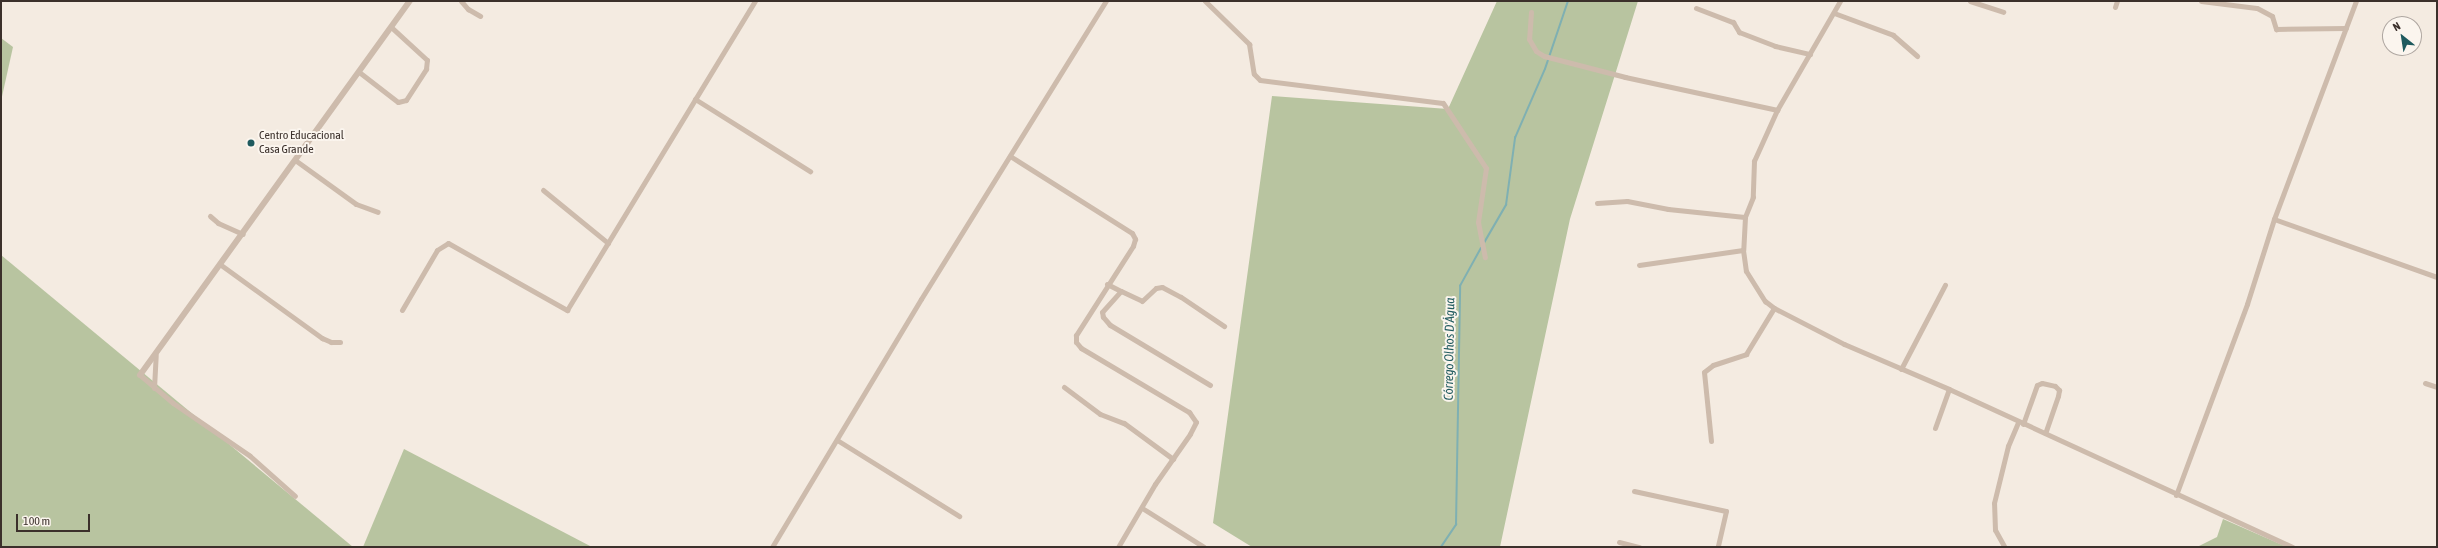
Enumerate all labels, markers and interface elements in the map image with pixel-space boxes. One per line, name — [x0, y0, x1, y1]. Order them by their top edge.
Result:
north arrow — [2382, 16, 2422, 56]
text: N — [2391, 20, 2402, 33]
place label: Centro Educacional Casa Grande — [259, 129, 344, 157]
marker: Centro Educacional Casa Grande — [246, 138, 256, 148]
water label: Córrego Olhos D'Água — [1441, 298, 1459, 400]
scale bar — [18, 506, 92, 532]
text: 100 m — [23, 514, 50, 528]

